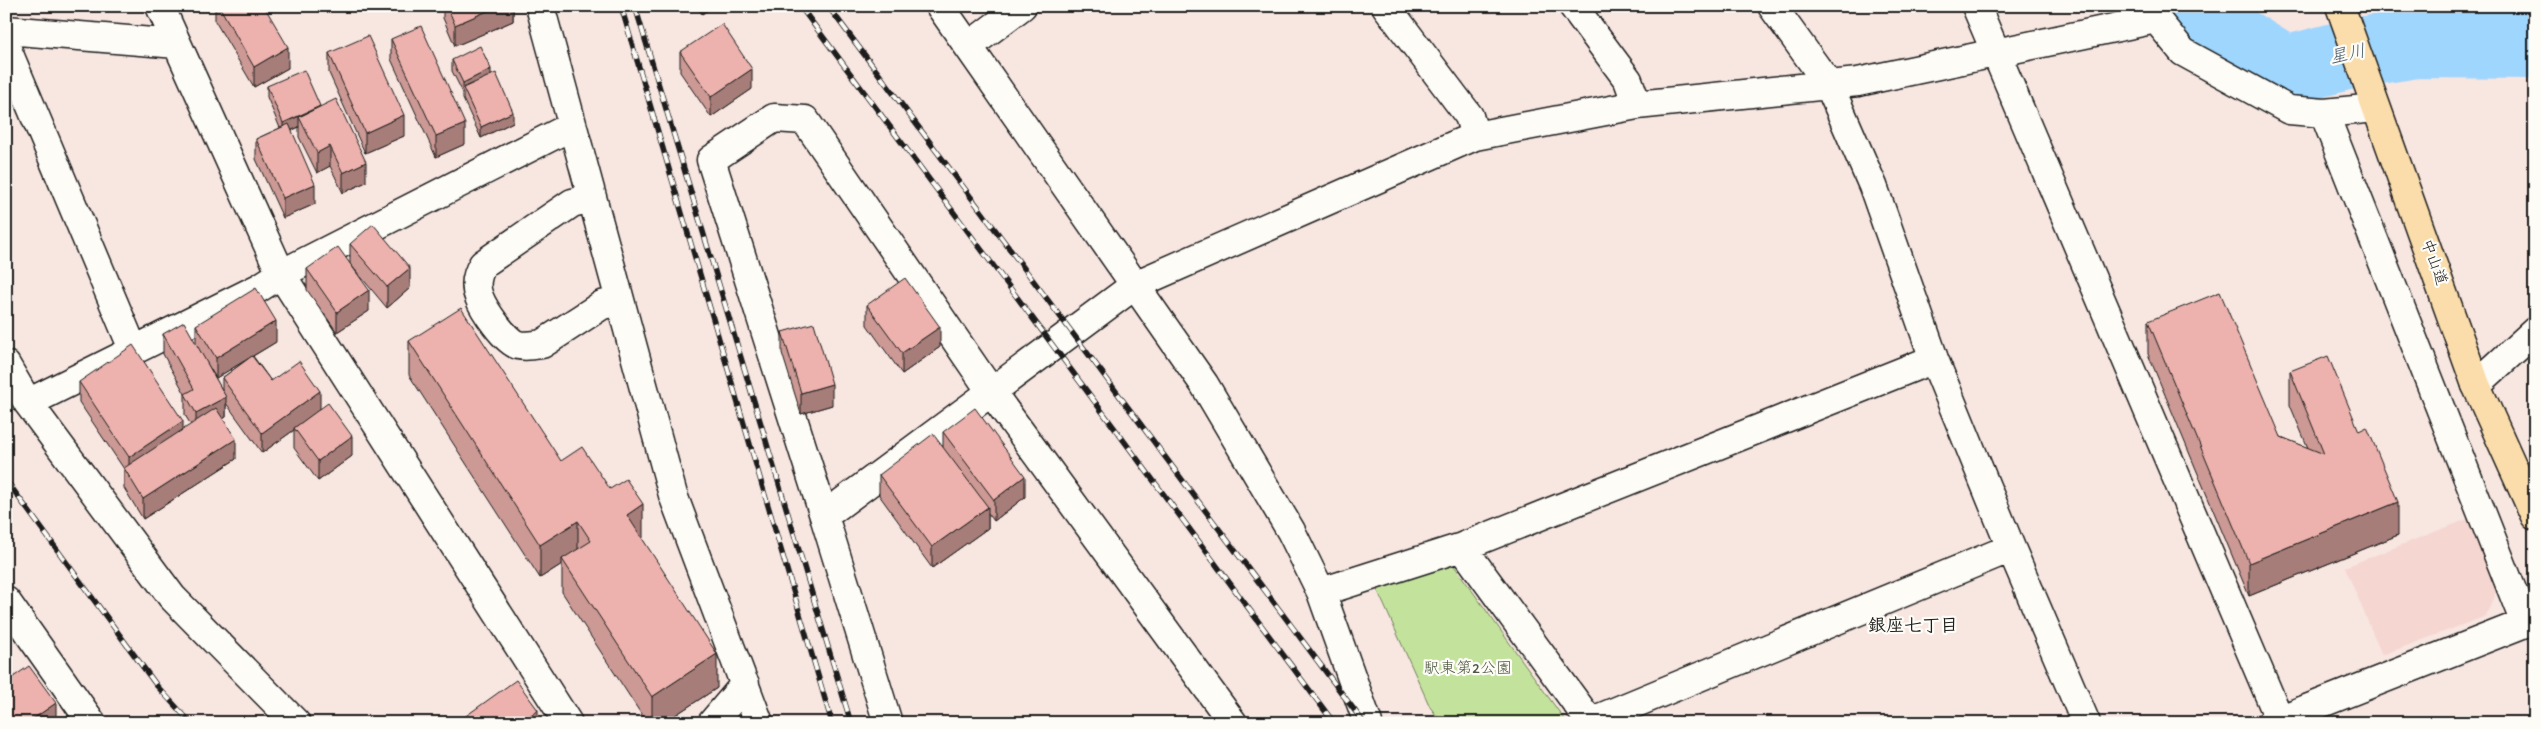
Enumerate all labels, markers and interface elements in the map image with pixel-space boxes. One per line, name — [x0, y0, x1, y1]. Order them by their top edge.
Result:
water label: 星川 — [2328, 42, 2368, 70]
street label: 中山道 — [2415, 237, 2450, 289]
district label: 銀座七丁目 — [1868, 616, 1958, 638]
park label: 駅東第2公園 — [1424, 659, 1512, 680]

